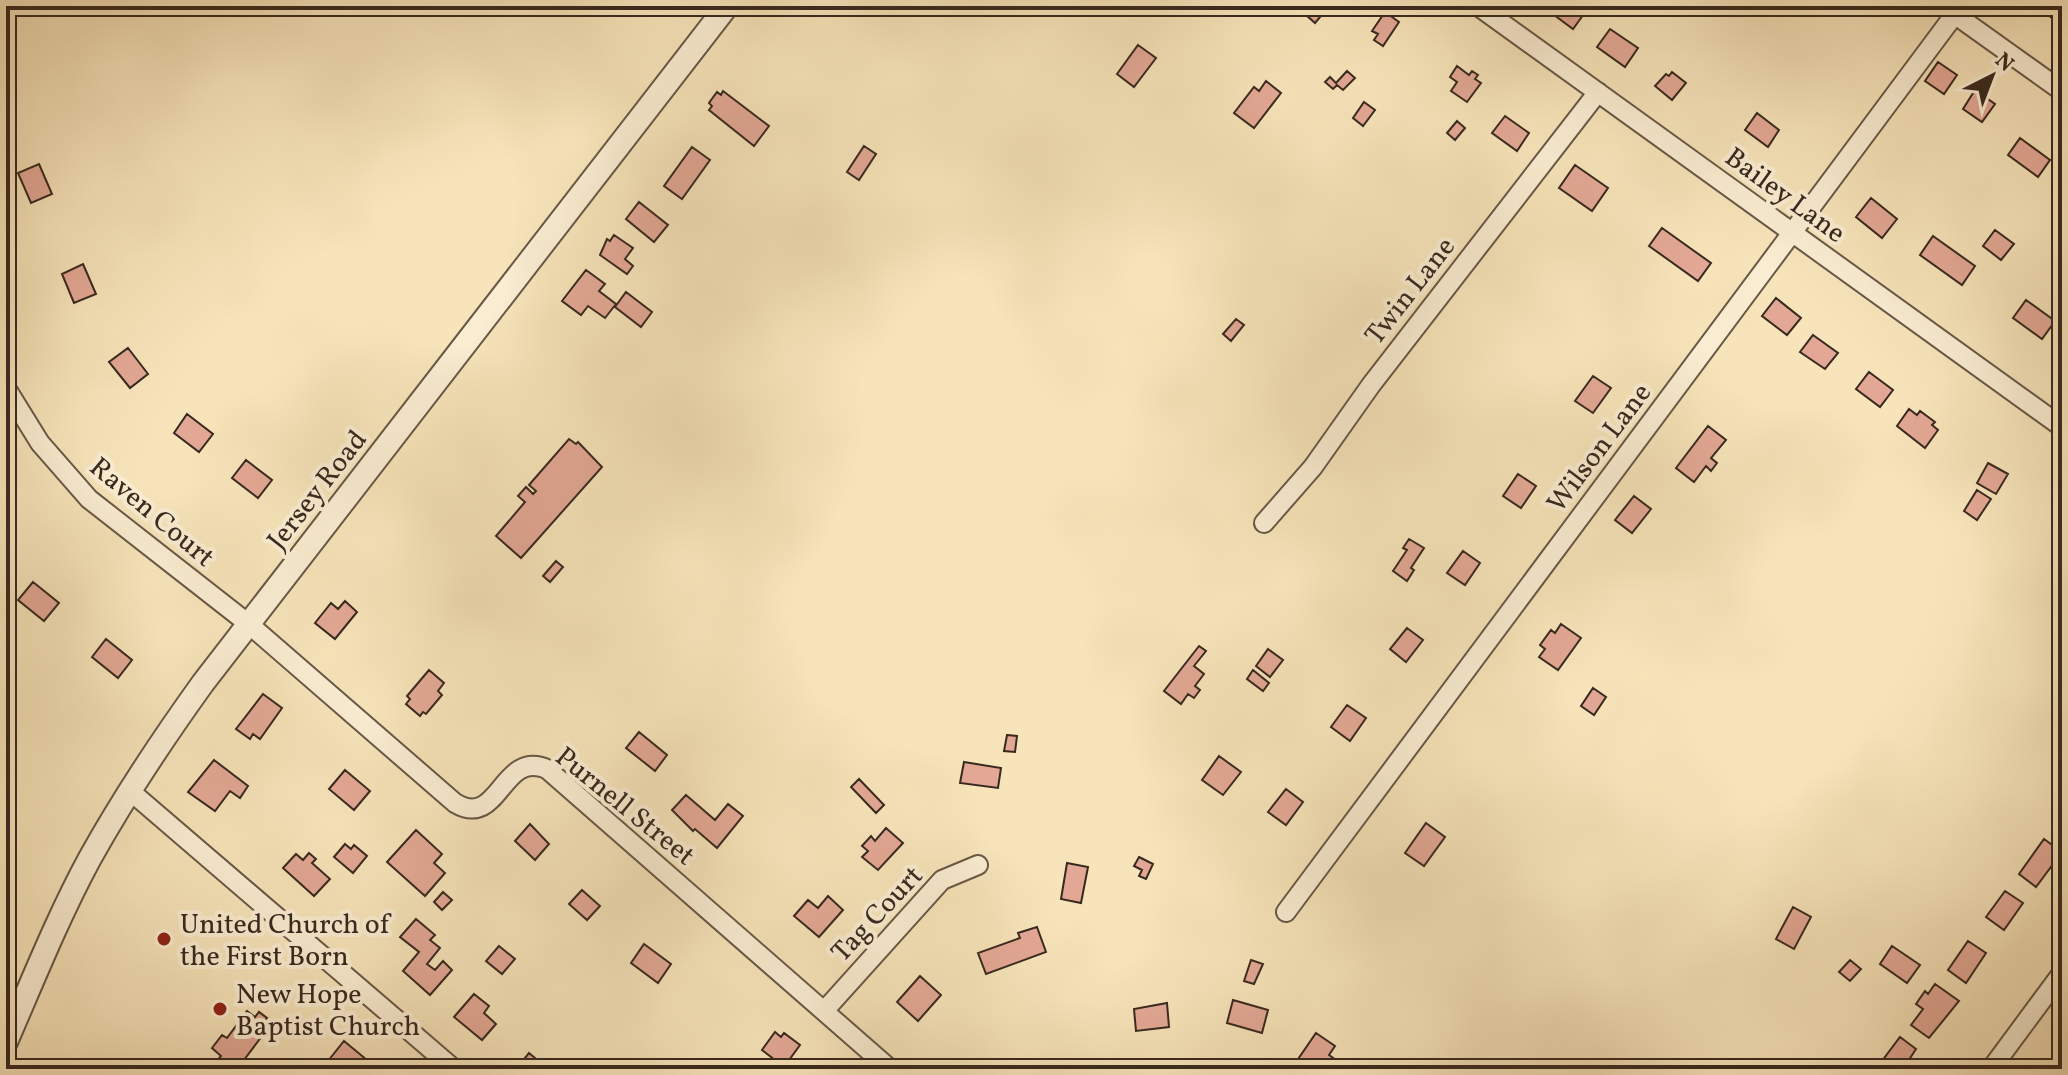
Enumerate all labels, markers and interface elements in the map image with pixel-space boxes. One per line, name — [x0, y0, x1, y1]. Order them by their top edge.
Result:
north arrow — [1952, 36, 2032, 116]
text: N — [1987, 46, 2020, 80]
street label: Bailey Lane — [1716, 139, 1853, 253]
street label: Twin Lane — [1357, 229, 1465, 354]
street label: Wilson Lane — [1538, 376, 1662, 521]
street label: Jersey Road — [259, 422, 377, 559]
street label: Raven Court — [80, 449, 222, 577]
street label: Purnell Street — [546, 738, 703, 875]
street label: Tag Court — [823, 858, 933, 972]
place label: United Church of the First Born — [180, 906, 392, 977]
marker: United Church of the First Born — [155, 930, 173, 948]
place label: New Hope Baptist Church — [236, 976, 420, 1047]
marker: New Hope Baptist Church — [211, 1000, 229, 1018]

